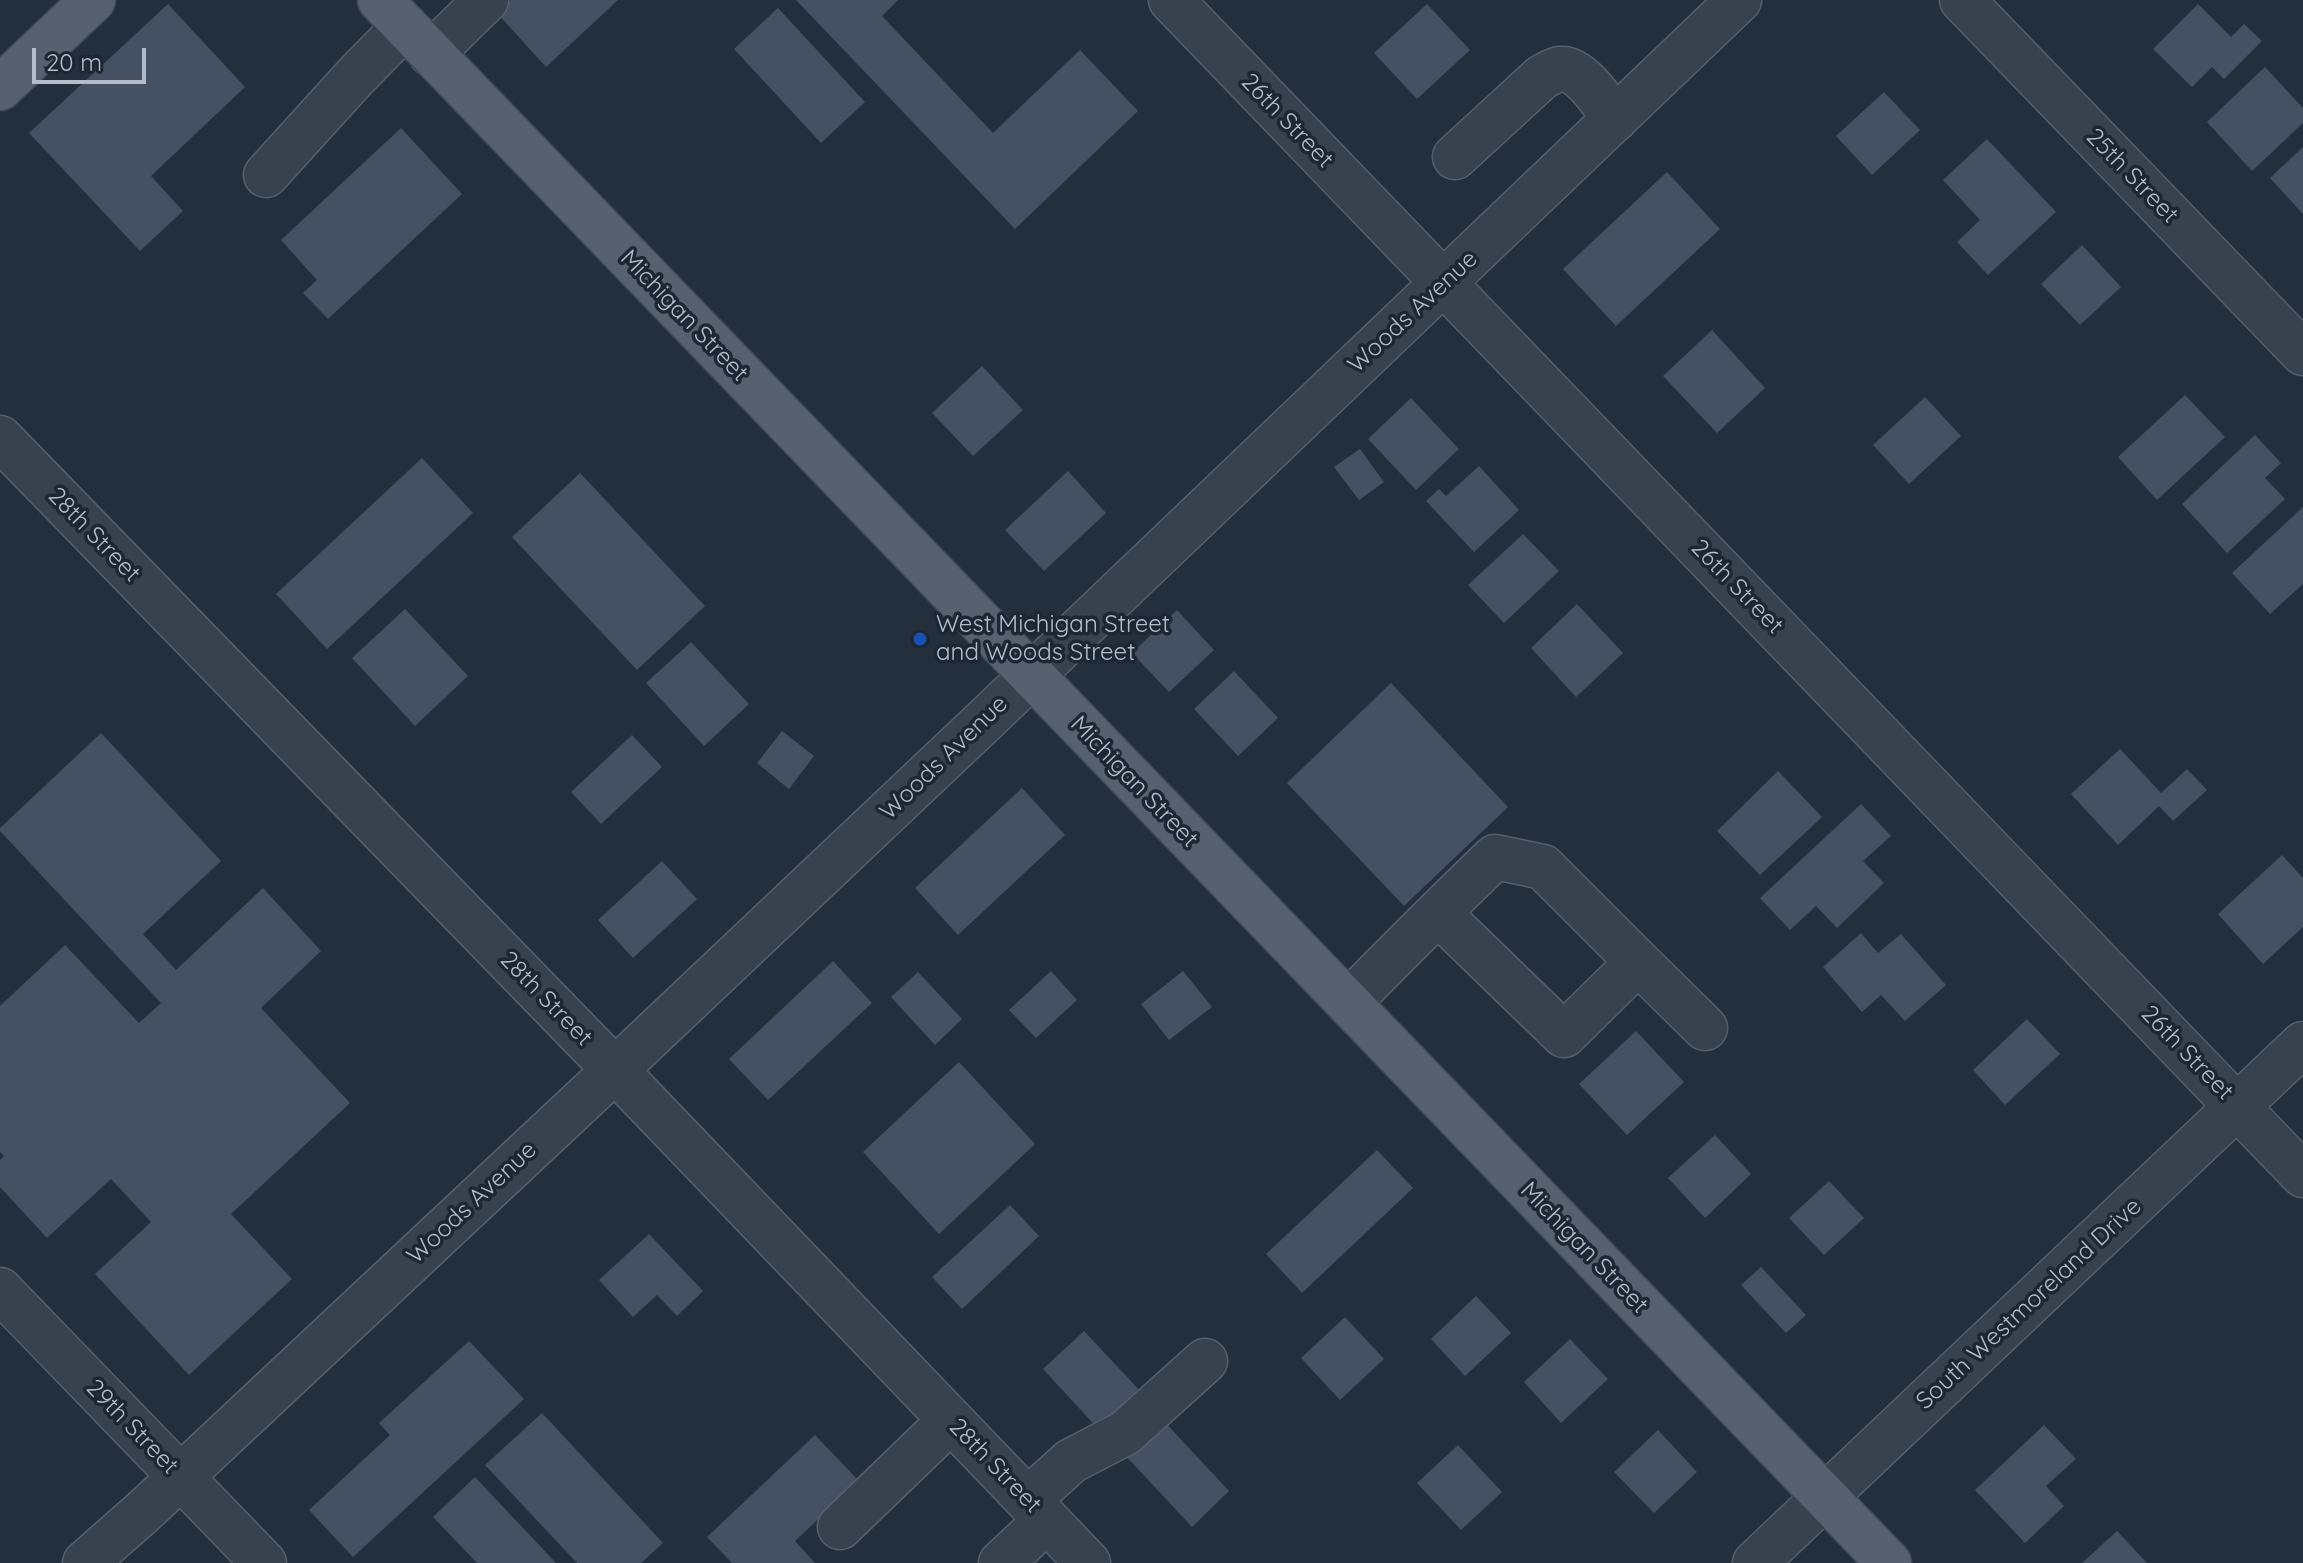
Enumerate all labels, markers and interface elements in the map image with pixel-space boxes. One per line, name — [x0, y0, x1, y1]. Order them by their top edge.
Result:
scale bar — [36, 32, 150, 82]
text: 20 m — [46, 47, 102, 77]
street label: 26th Street — [1235, 68, 1339, 174]
street label: 25th Street — [2080, 123, 2184, 229]
street label: Michigan Street — [614, 244, 754, 388]
street label: Woods Avenue — [1342, 245, 1484, 379]
street label: 28th Street — [42, 482, 146, 588]
street label: 26th Street — [1685, 534, 1789, 640]
place label: West Michigan Street and Woods Street — [936, 611, 1170, 667]
marker: West Michigan Street and Woods Street — [911, 630, 929, 648]
street label: Woods Avenue — [874, 690, 1014, 826]
street label: Michigan Street — [1064, 710, 1204, 854]
street label: 28th Street — [494, 946, 598, 1052]
street label: 26th Street — [2135, 1000, 2239, 1106]
street label: Woods Avenue — [401, 1136, 543, 1270]
street label: Michigan Street — [1514, 1176, 1654, 1320]
street label: South Westmoreland Drive — [1911, 1192, 2147, 1416]
street label: 29th Street — [80, 1374, 184, 1480]
street label: 28th Street — [943, 1413, 1047, 1519]

